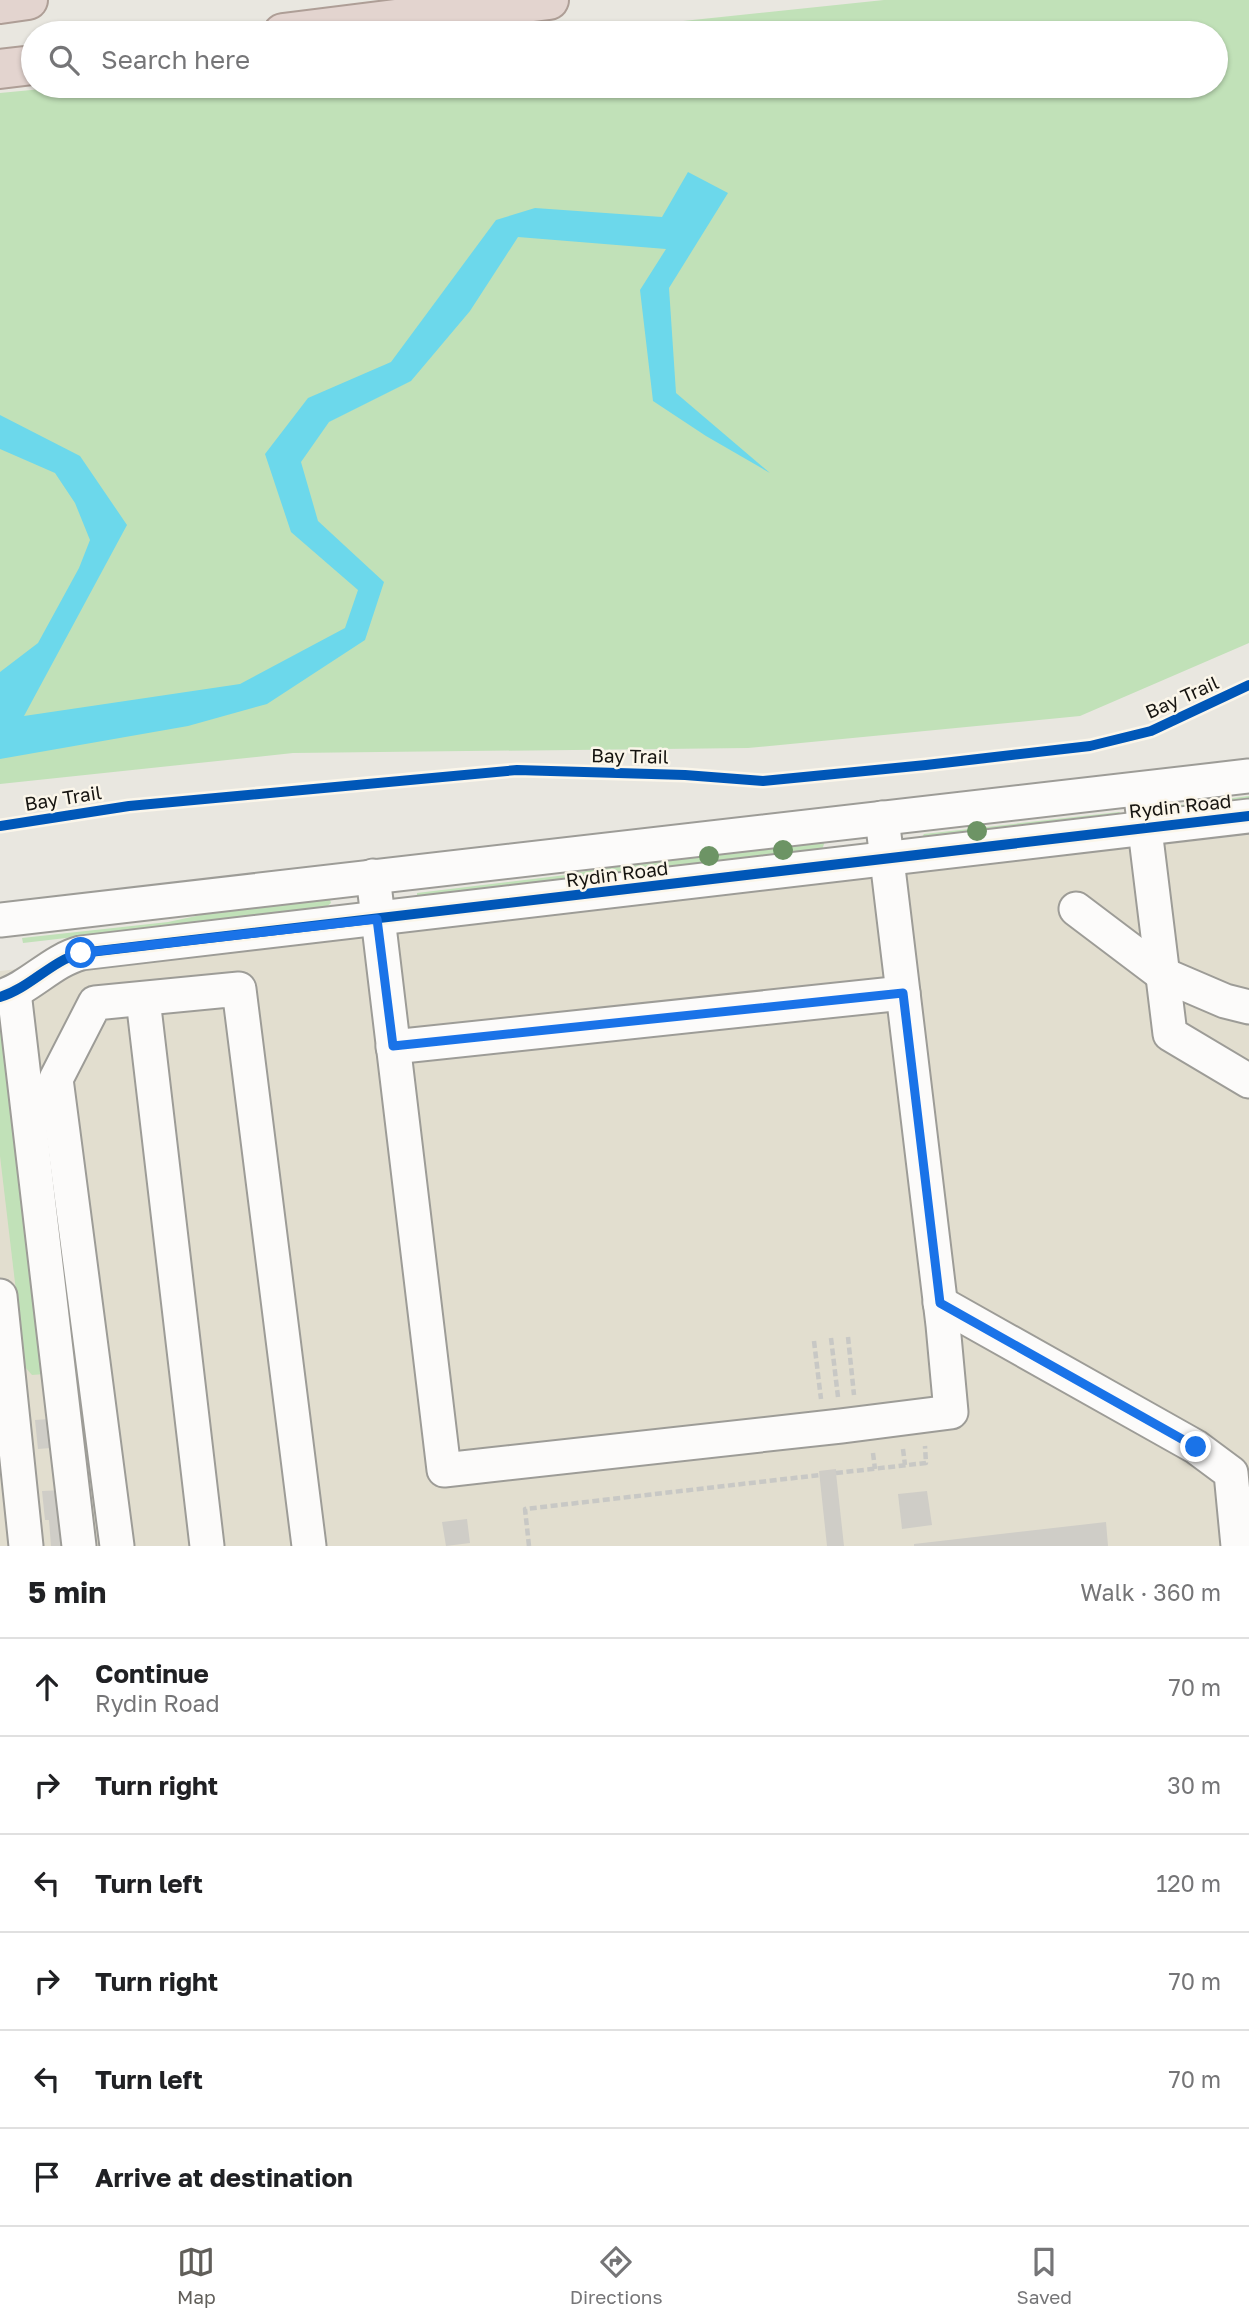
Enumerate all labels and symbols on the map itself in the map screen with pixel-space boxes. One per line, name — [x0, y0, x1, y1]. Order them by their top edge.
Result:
street label: Bay Trail — [1142, 670, 1222, 723]
street label: Bay Trail — [591, 743, 669, 768]
street label: Bay Trail — [23, 780, 103, 815]
street label: Rydin Road — [1128, 789, 1232, 822]
street label: Rydin Road — [564, 856, 669, 891]
route start — [65, 937, 96, 968]
route end — [1180, 1431, 1211, 1462]

